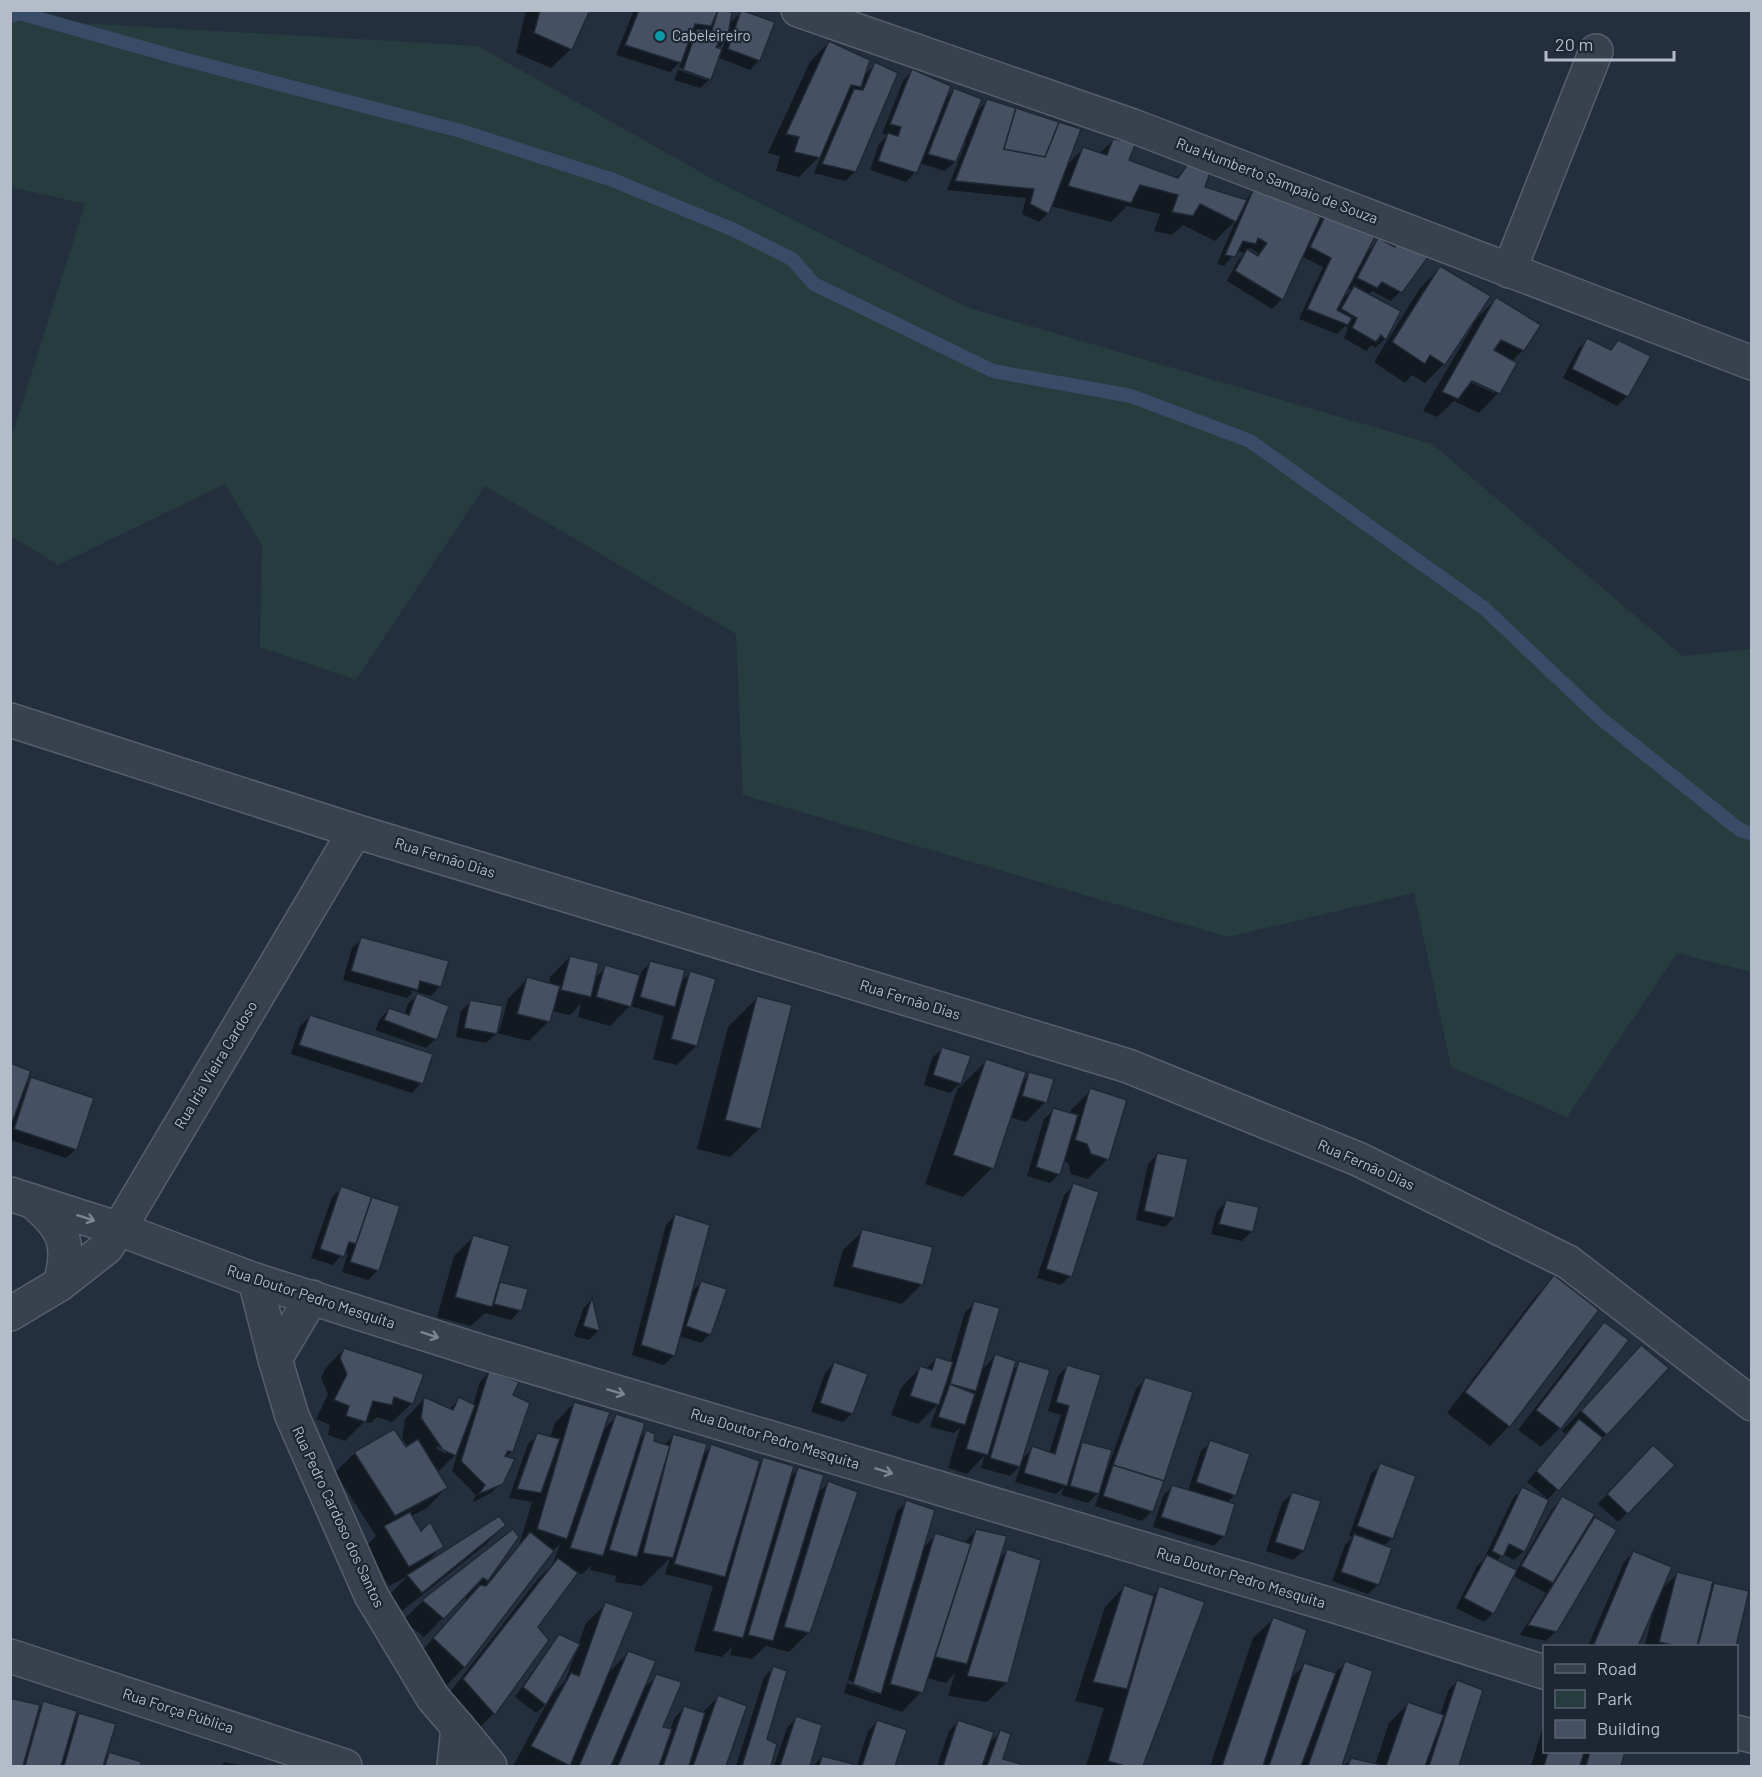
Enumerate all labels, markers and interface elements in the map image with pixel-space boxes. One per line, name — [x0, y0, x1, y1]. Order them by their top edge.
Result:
scale bar — [1546, 24, 1674, 62]
place label: Cabeleireiro — [672, 26, 751, 44]
marker: Cabeleireiro — [653, 29, 667, 43]
text: 20 m — [1555, 33, 1593, 55]
street label: Rua Humberto Sampaio de Souza — [1174, 133, 1381, 227]
street label: Rua Fernão Dias — [393, 833, 498, 881]
street label: Rua Fernão Dias — [858, 975, 963, 1023]
street label: Rua Iria Vieira Cardoso — [170, 997, 260, 1132]
street label: Rua Fernão Dias — [1315, 1135, 1418, 1193]
one-way arrow — [76, 1214, 95, 1225]
street label: Rua Doutor Pedro Mesquita — [225, 1260, 398, 1332]
one-way arrow — [420, 1330, 439, 1341]
one-way arrow — [606, 1387, 625, 1398]
street label: Rua Doutor Pedro Mesquita — [689, 1404, 862, 1472]
street label: Rua Pedro Cardoso dos Santos — [289, 1423, 389, 1610]
one-way arrow — [874, 1466, 893, 1477]
street label: Rua Doutor Pedro Mesquita — [1155, 1543, 1328, 1611]
legend — [1543, 1645, 1738, 1753]
text: Road — [1597, 1657, 1637, 1679]
street label: Rua Força Pública — [120, 1684, 236, 1736]
text: Park — [1597, 1687, 1632, 1709]
text: Building — [1597, 1717, 1660, 1739]

